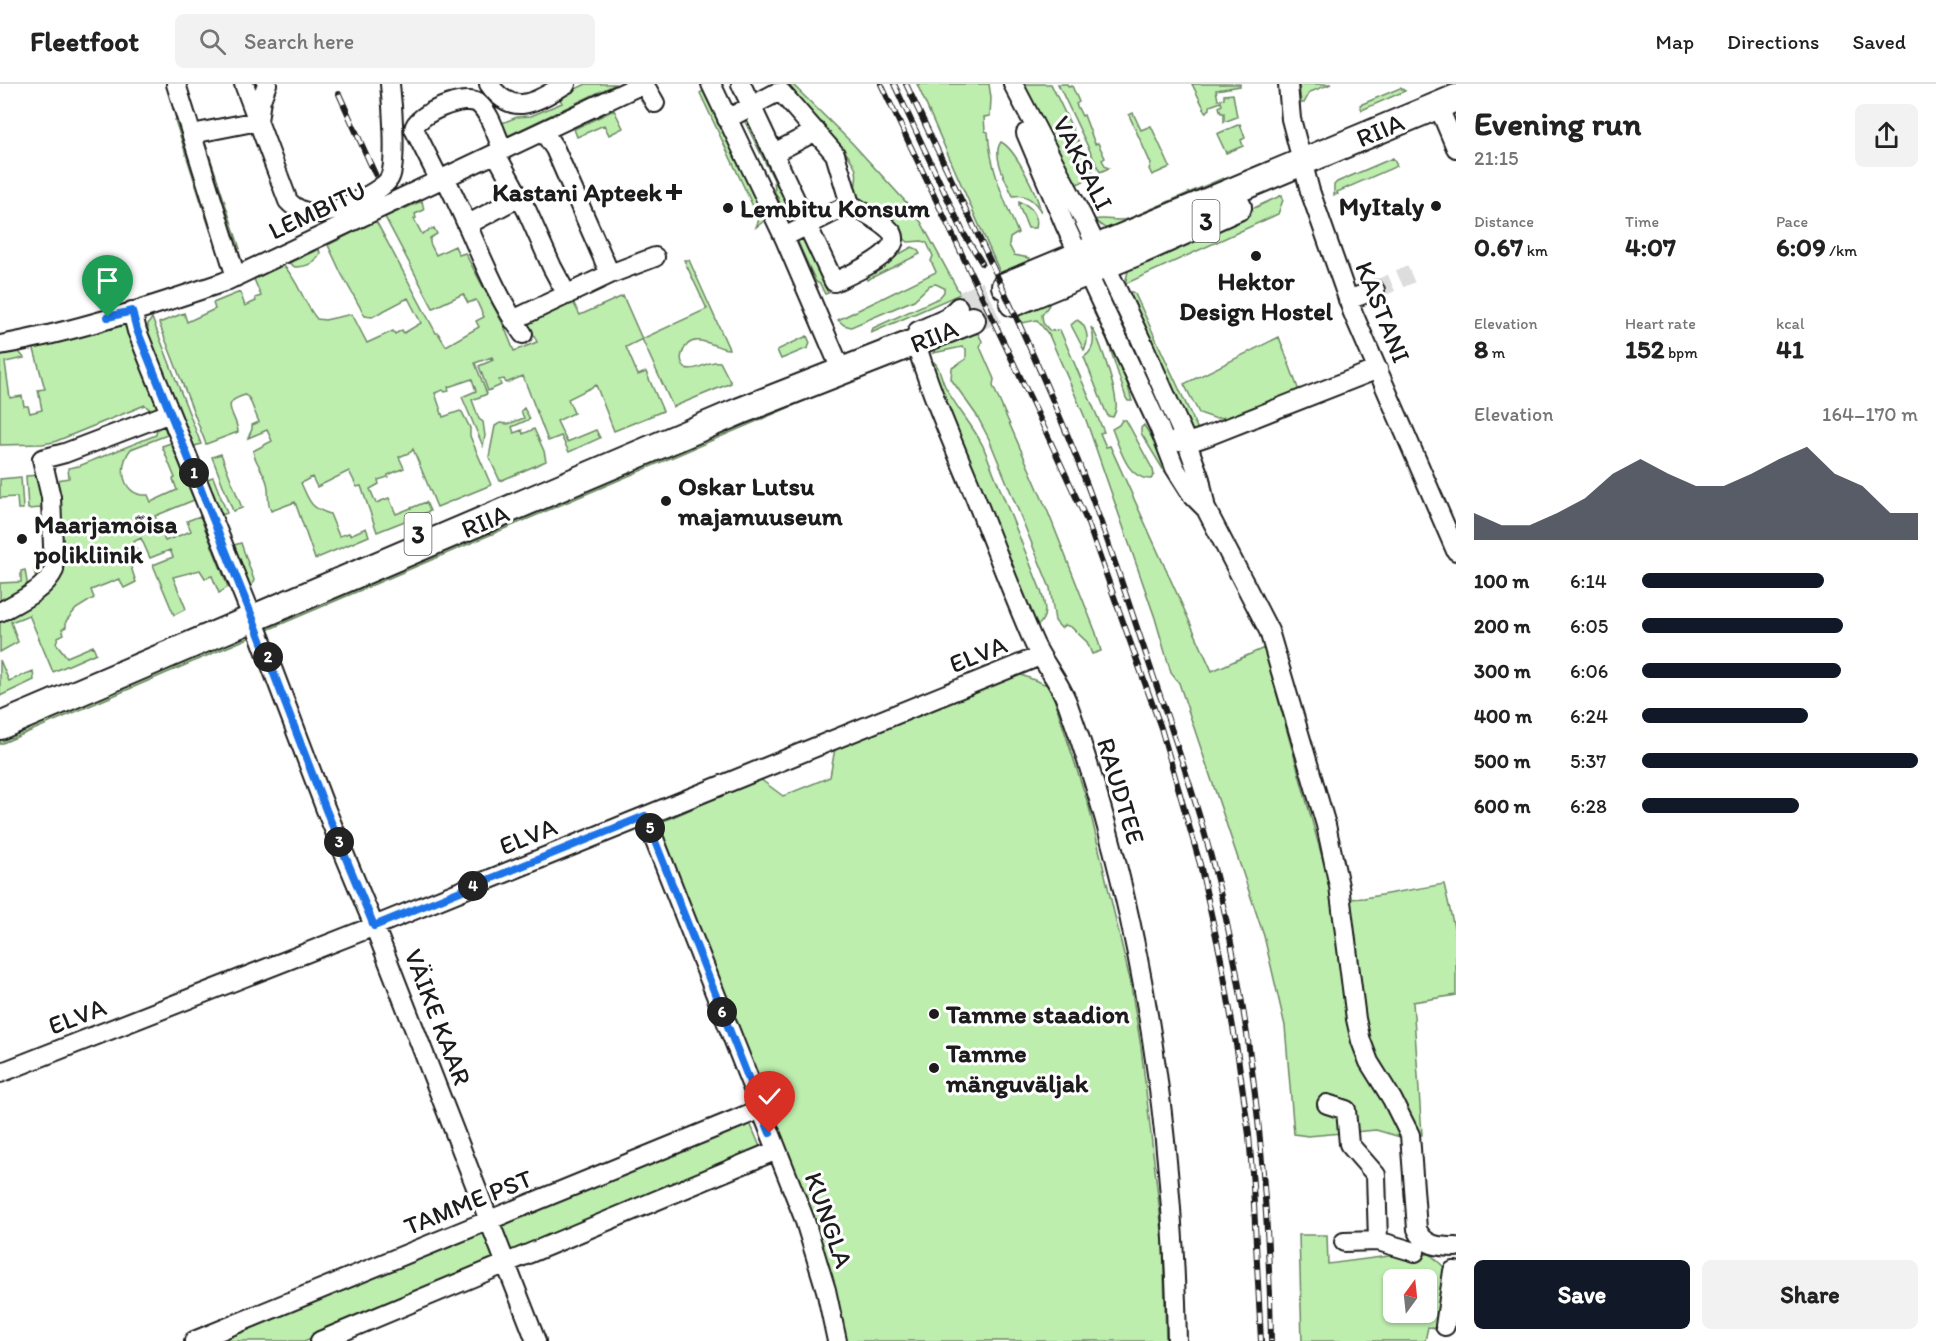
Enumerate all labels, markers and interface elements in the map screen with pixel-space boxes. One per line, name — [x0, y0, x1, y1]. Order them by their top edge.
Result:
search box — [175, 14, 595, 68]
text: Fleetfoot — [30, 24, 139, 58]
icon: search — [196, 25, 229, 58]
text: Search here — [244, 28, 354, 55]
text: Map — [1656, 29, 1694, 54]
text: Directions — [1727, 29, 1819, 54]
text: Saved — [1852, 29, 1906, 54]
text: Evening run — [1474, 104, 1641, 143]
button: share — [1855, 104, 1918, 167]
street label: RIIA — [1351, 106, 1409, 154]
street label: VAKSALI — [1046, 110, 1120, 216]
text: 21:15 — [1474, 146, 1518, 170]
street label: LEMBITU — [263, 174, 371, 246]
place label: Kastani Apteek — [492, 176, 663, 208]
marker: Kastani Apteek — [667, 185, 681, 199]
place label: MyItaly — [1339, 190, 1425, 222]
place label: Lembitu Konsum — [740, 192, 930, 224]
marker: MyItaly — [1429, 199, 1443, 213]
road number: 3 — [1192, 200, 1220, 242]
marker: Lembitu Konsum — [721, 201, 735, 215]
text: Distance — [1474, 212, 1534, 231]
text: Time — [1625, 212, 1659, 231]
text: Pace — [1776, 212, 1808, 231]
text: 0.67 — [1474, 231, 1523, 263]
text: 4:07 — [1625, 231, 1676, 263]
text: 6:09 — [1776, 231, 1826, 263]
text: km — [1523, 241, 1548, 260]
text: /km — [1826, 241, 1857, 260]
marker: Hektor Design Hostel — [1249, 249, 1263, 263]
pin — [82, 255, 133, 317]
street label: KASTANI — [1348, 257, 1418, 367]
icon: arrive — [91, 264, 124, 297]
place label: Hektor Design Hostel — [1179, 265, 1334, 327]
street label: RIIA — [905, 312, 963, 360]
text: Elevation — [1474, 314, 1538, 333]
text: Heart rate — [1625, 314, 1696, 333]
text: kcal — [1776, 314, 1804, 333]
text: 8 — [1474, 333, 1488, 365]
text: 152 — [1625, 333, 1664, 365]
text: 41 — [1776, 333, 1804, 365]
text: m — [1488, 343, 1505, 362]
text: bpm — [1664, 343, 1698, 362]
text: Elevation — [1474, 402, 1553, 426]
text: 164–170 m — [1822, 402, 1918, 426]
pin: 1 — [179, 458, 209, 488]
text: 1 — [190, 463, 198, 482]
place label: Oskar Lutsu majamuuseum — [677, 470, 844, 532]
marker: Oskar Lutsu majamuuseum — [659, 494, 673, 508]
street label: RIIA — [456, 497, 514, 545]
place label: Maarjamõisa polikliinik — [33, 508, 177, 570]
road number: 3 — [404, 513, 432, 555]
marker: Maarjamõisa polikliinik — [15, 532, 29, 546]
text: 100 m — [1474, 569, 1529, 593]
text: 6:14 — [1570, 569, 1607, 593]
text: 200 m — [1474, 614, 1530, 638]
text: 6:05 — [1570, 614, 1608, 638]
street label: ELVA — [944, 628, 1012, 680]
pin: 2 — [253, 642, 283, 672]
text: 2 — [264, 647, 272, 666]
text: 300 m — [1474, 659, 1531, 683]
text: 6:06 — [1570, 659, 1608, 683]
text: 400 m — [1474, 704, 1532, 728]
text: 6:24 — [1570, 704, 1608, 728]
street label: RAUDTEE — [1090, 734, 1152, 848]
text: 500 m — [1474, 749, 1530, 773]
text: 5:37 — [1570, 749, 1606, 773]
text: 600 m — [1474, 794, 1531, 818]
text: 6:28 — [1570, 794, 1607, 818]
street label: ELVA — [494, 810, 562, 862]
pin: 5 — [635, 813, 665, 843]
text: 5 — [646, 818, 654, 837]
pin: 3 — [324, 827, 354, 857]
text: 3 — [335, 832, 343, 851]
pin: 4 — [458, 871, 488, 901]
text: 4 — [468, 876, 478, 895]
street label: VÄIKE KAAR — [397, 944, 479, 1090]
street label: ELVA — [44, 990, 111, 1042]
pin: 6 — [707, 997, 737, 1027]
place label: Tamme staadion — [945, 998, 1130, 1030]
text: 6 — [718, 1002, 726, 1021]
marker: Tamme staadion — [927, 1007, 941, 1021]
place label: Tamme mänguväljak — [945, 1037, 1089, 1099]
marker: Tamme mänguväljak — [927, 1061, 941, 1075]
pin — [744, 1071, 795, 1133]
icon: check — [753, 1080, 786, 1113]
street label: TAMME PST — [399, 1162, 537, 1242]
street label: KUNGLA — [798, 1168, 860, 1272]
button: Save — [1474, 1260, 1690, 1329]
button: Share — [1702, 1260, 1918, 1329]
north arrow — [1383, 1269, 1437, 1323]
map controls — [1383, 1269, 1437, 1323]

